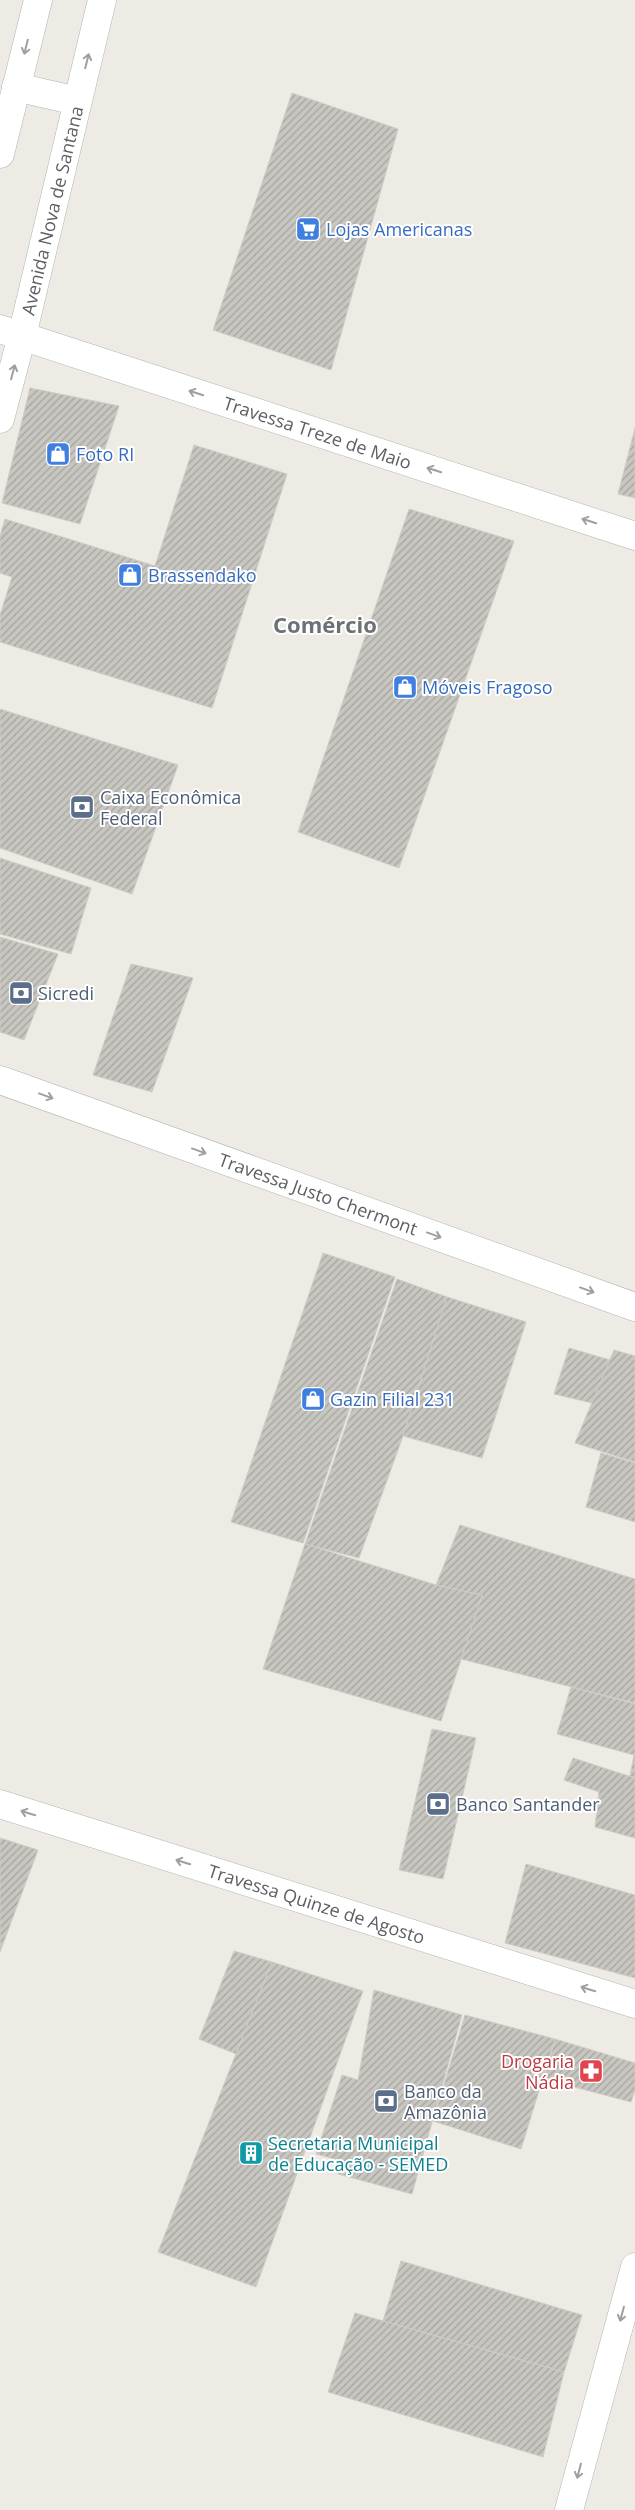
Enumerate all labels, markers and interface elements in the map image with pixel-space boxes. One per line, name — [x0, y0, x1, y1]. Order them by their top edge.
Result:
one-way arrow — [21, 39, 30, 55]
one-way arrow — [83, 53, 92, 69]
street label: Avenida Nova de Santana — [15, 103, 88, 317]
supermarket icon: Lojas Americanas — [295, 216, 321, 242]
place label: Lojas Americanas — [326, 217, 472, 241]
one-way arrow — [8, 365, 18, 381]
one-way arrow — [189, 388, 205, 397]
street label: Travessa Treze de Maio — [221, 391, 415, 474]
shop icon: Foto RI — [45, 441, 71, 467]
place label: Foto RI — [76, 442, 134, 466]
one-way arrow — [426, 465, 442, 475]
one-way arrow — [581, 515, 597, 525]
shop icon: Brassendako — [117, 562, 143, 588]
place label: Brassendako — [148, 563, 257, 587]
district label: Comércio — [273, 609, 377, 639]
shop icon: Móveis Fragoso — [392, 674, 418, 700]
place label: Móveis Fragoso — [422, 675, 553, 699]
place label: Caixa Econômica Federal — [100, 785, 241, 830]
bank icon: Caixa Econômica Federal — [69, 794, 95, 820]
bank icon: Sicredi — [8, 980, 34, 1006]
place label: Sicredi — [38, 981, 94, 1005]
one-way arrow — [38, 1092, 53, 1101]
one-way arrow — [191, 1147, 206, 1156]
street label: Travessa Justo Chermont — [216, 1147, 421, 1240]
one-way arrow — [426, 1231, 442, 1240]
one-way arrow — [579, 1286, 595, 1295]
shop icon: Gazin Filial 231 — [300, 1386, 326, 1412]
place label: Gazin Filial 231 — [330, 1387, 455, 1411]
bank icon: Banco Santander — [425, 1791, 451, 1817]
place label: Banco Santander — [456, 1792, 600, 1816]
one-way arrow — [20, 1807, 36, 1817]
one-way arrow — [175, 1856, 191, 1866]
street label: Travessa Quinze de Agosto — [205, 1858, 428, 1949]
one-way arrow — [581, 1984, 597, 1994]
place label: Drogaria Nádia — [501, 2049, 574, 2094]
pharmacy icon: Drogaria Nádia — [578, 2058, 604, 2084]
place label: Banco da Amazônia — [404, 2079, 487, 2124]
bank icon: Banco da Amazônia — [373, 2088, 399, 2114]
place label: Secretaria Municipal de Educação - SEMED — [268, 2131, 448, 2176]
building icon: Secretaria Municipal de Educação - SEMED — [238, 2140, 264, 2166]
one-way arrow — [617, 2306, 626, 2322]
one-way arrow — [574, 2463, 584, 2479]

